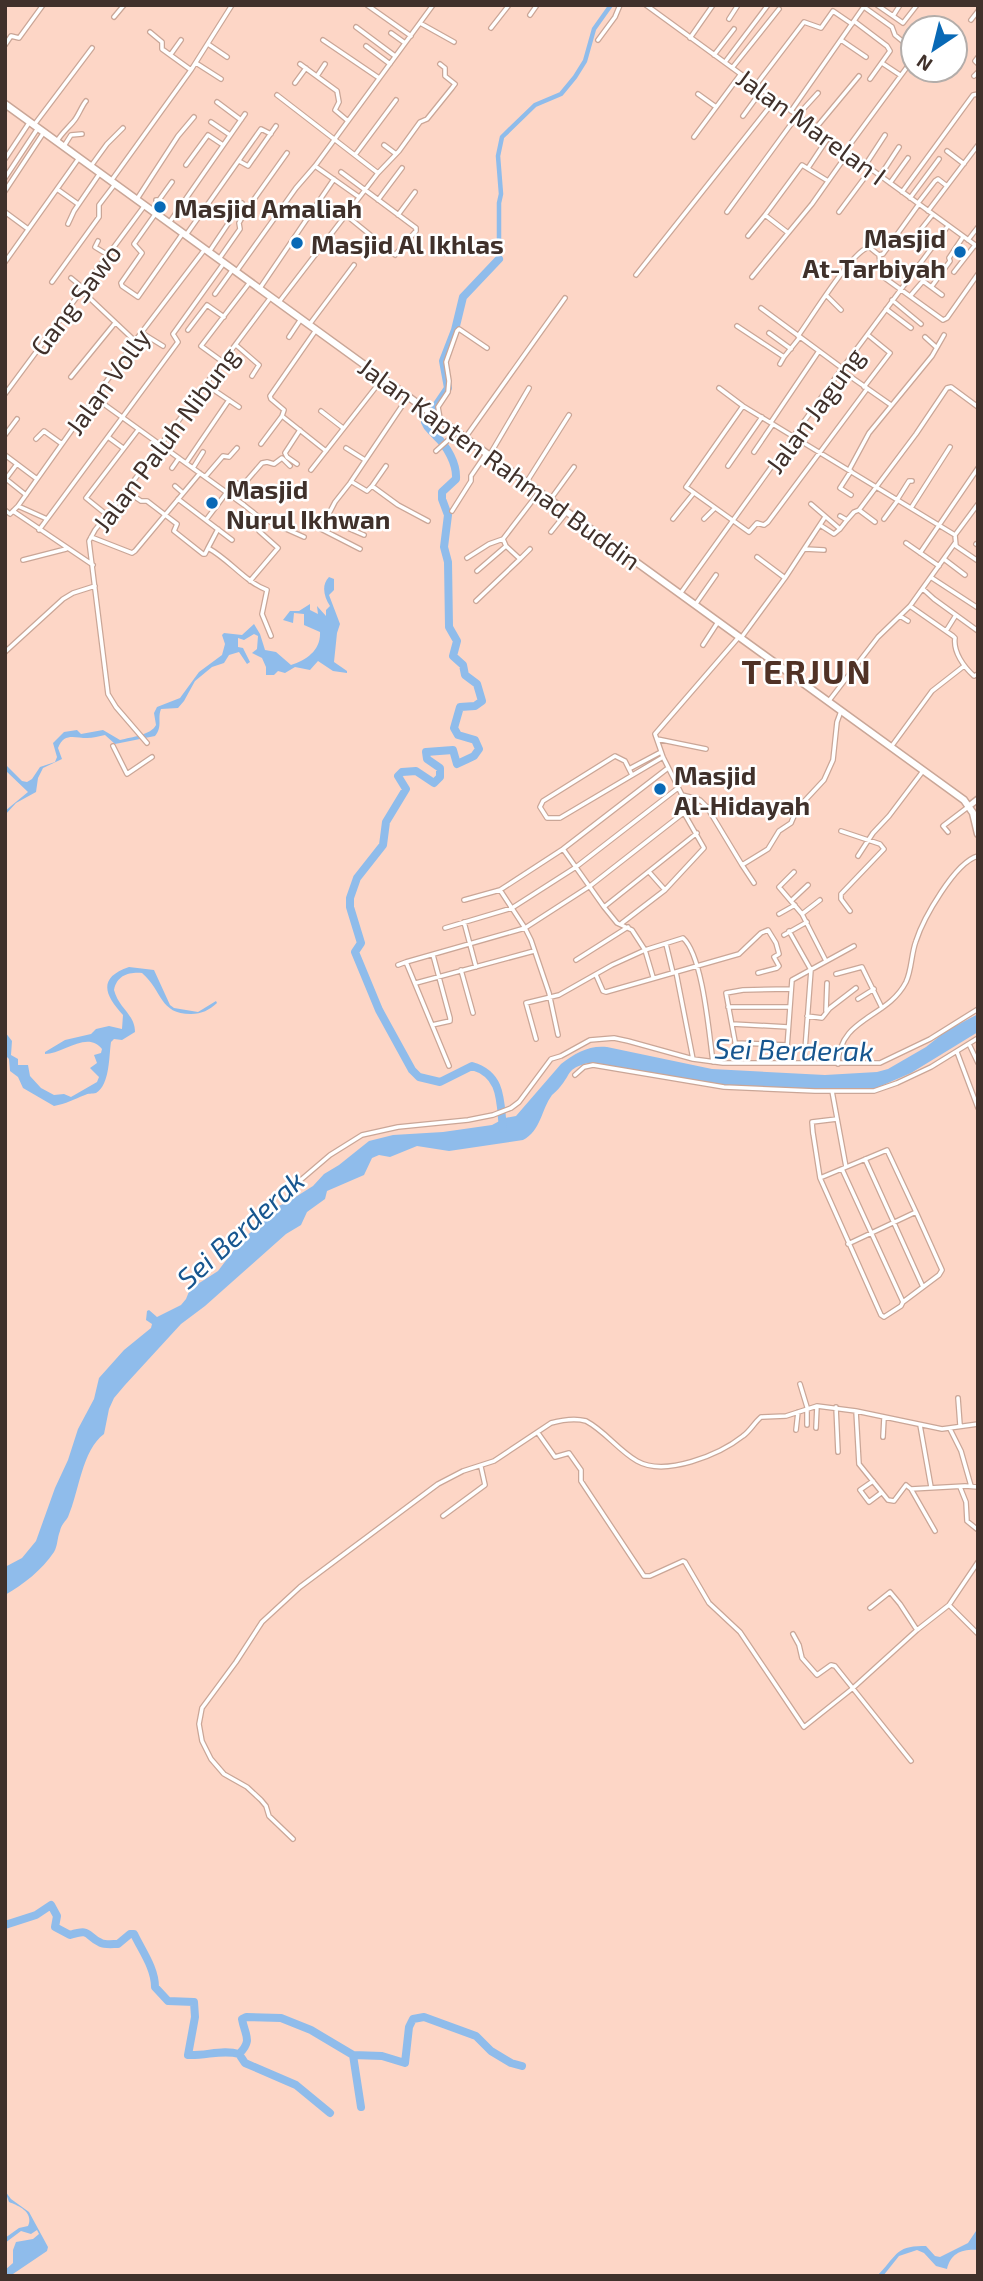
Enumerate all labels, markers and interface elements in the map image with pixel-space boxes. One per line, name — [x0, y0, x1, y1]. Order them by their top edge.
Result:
north arrow — [899, 14, 969, 84]
text: N — [912, 50, 936, 77]
street label: Jalan Marelan I — [731, 61, 893, 191]
place label: Masjid Amaliah — [174, 192, 362, 223]
marker: Masjid Amaliah — [152, 199, 168, 215]
place label: Masjid At-Tarbiyah — [803, 222, 946, 284]
place label: Masjid Al Ikhlas — [311, 228, 504, 259]
marker: Masjid Al Ikhlas — [289, 235, 305, 251]
street label: Gang Sawo — [23, 237, 127, 361]
marker: Masjid At-Tarbiyah — [952, 244, 968, 260]
street label: Jalan Volly — [58, 322, 156, 440]
street label: Jalan Paluh Nibung — [86, 341, 244, 537]
street label: Jalan Jagung — [758, 341, 870, 479]
street label: Jalan Kapten Rahmad Buddin — [353, 350, 647, 576]
place label: Masjid Nurul Ikhwan — [226, 473, 390, 534]
marker: Masjid Nurul Ikhwan — [204, 495, 220, 511]
district label: TERJUN — [741, 651, 873, 691]
place label: Masjid Al-Hidayah — [674, 759, 810, 821]
marker: Masjid Al-Hidayah — [652, 781, 668, 797]
water label: Sei Berderak — [714, 1031, 874, 1067]
water label: Sei Berderak — [169, 1163, 311, 1295]

